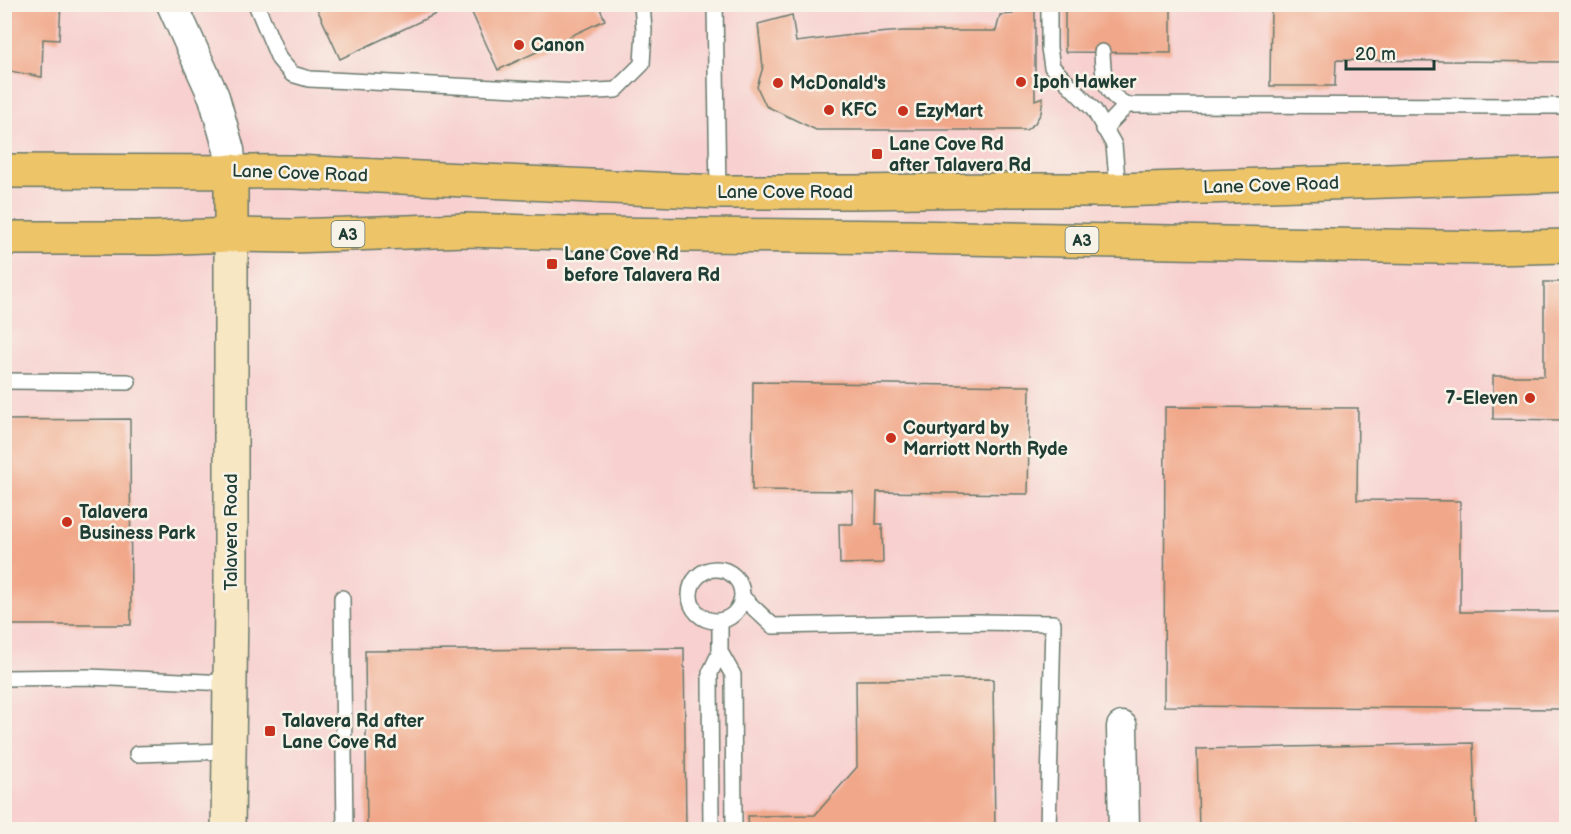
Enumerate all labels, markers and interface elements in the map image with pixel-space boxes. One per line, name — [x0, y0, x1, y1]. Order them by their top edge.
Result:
scale bar — [1346, 33, 1434, 71]
place label: Canon — [531, 35, 584, 56]
marker: Canon — [512, 38, 526, 52]
text: 20 m — [1355, 44, 1396, 65]
place label: Ipoh Hawker — [1033, 72, 1137, 93]
place label: McDonald's — [790, 73, 886, 94]
marker: Ipoh Hawker — [1014, 75, 1028, 89]
marker: McDonald's — [771, 76, 785, 90]
place label: KFC — [841, 100, 877, 121]
place label: EzyMart — [915, 101, 983, 122]
marker: KFC — [822, 103, 836, 117]
marker: EzyMart — [896, 104, 910, 118]
place label: Lane Cove Rd after Talavera Rd — [889, 134, 1031, 176]
marker: Lane Cove Rd after Talavera Rd — [870, 147, 884, 161]
street label: Lane Cove Road — [232, 161, 368, 186]
street label: Lane Cove Road — [1203, 173, 1339, 198]
street label: Lane Cove Road — [717, 182, 853, 203]
road number: A3 — [332, 221, 364, 247]
road number: A3 — [1066, 227, 1098, 253]
place label: Lane Cove Rd before Talavera Rd — [564, 244, 720, 286]
marker: Lane Cove Rd before Talavera Rd — [545, 257, 559, 271]
place label: 7-Eleven — [1446, 388, 1518, 409]
marker: 7-Eleven — [1523, 391, 1537, 405]
place label: Courtyard by Marriott North Ryde — [903, 418, 1068, 460]
marker: Courtyard by Marriott North Ryde — [884, 431, 898, 445]
street label: Talavera Road — [221, 473, 242, 591]
place label: Talavera Business Park — [79, 502, 196, 544]
marker: Talavera Business Park — [60, 515, 74, 529]
place label: Talavera Rd after Lane Cove Rd — [282, 711, 425, 753]
marker: Talavera Rd after Lane Cove Rd — [263, 724, 277, 738]

